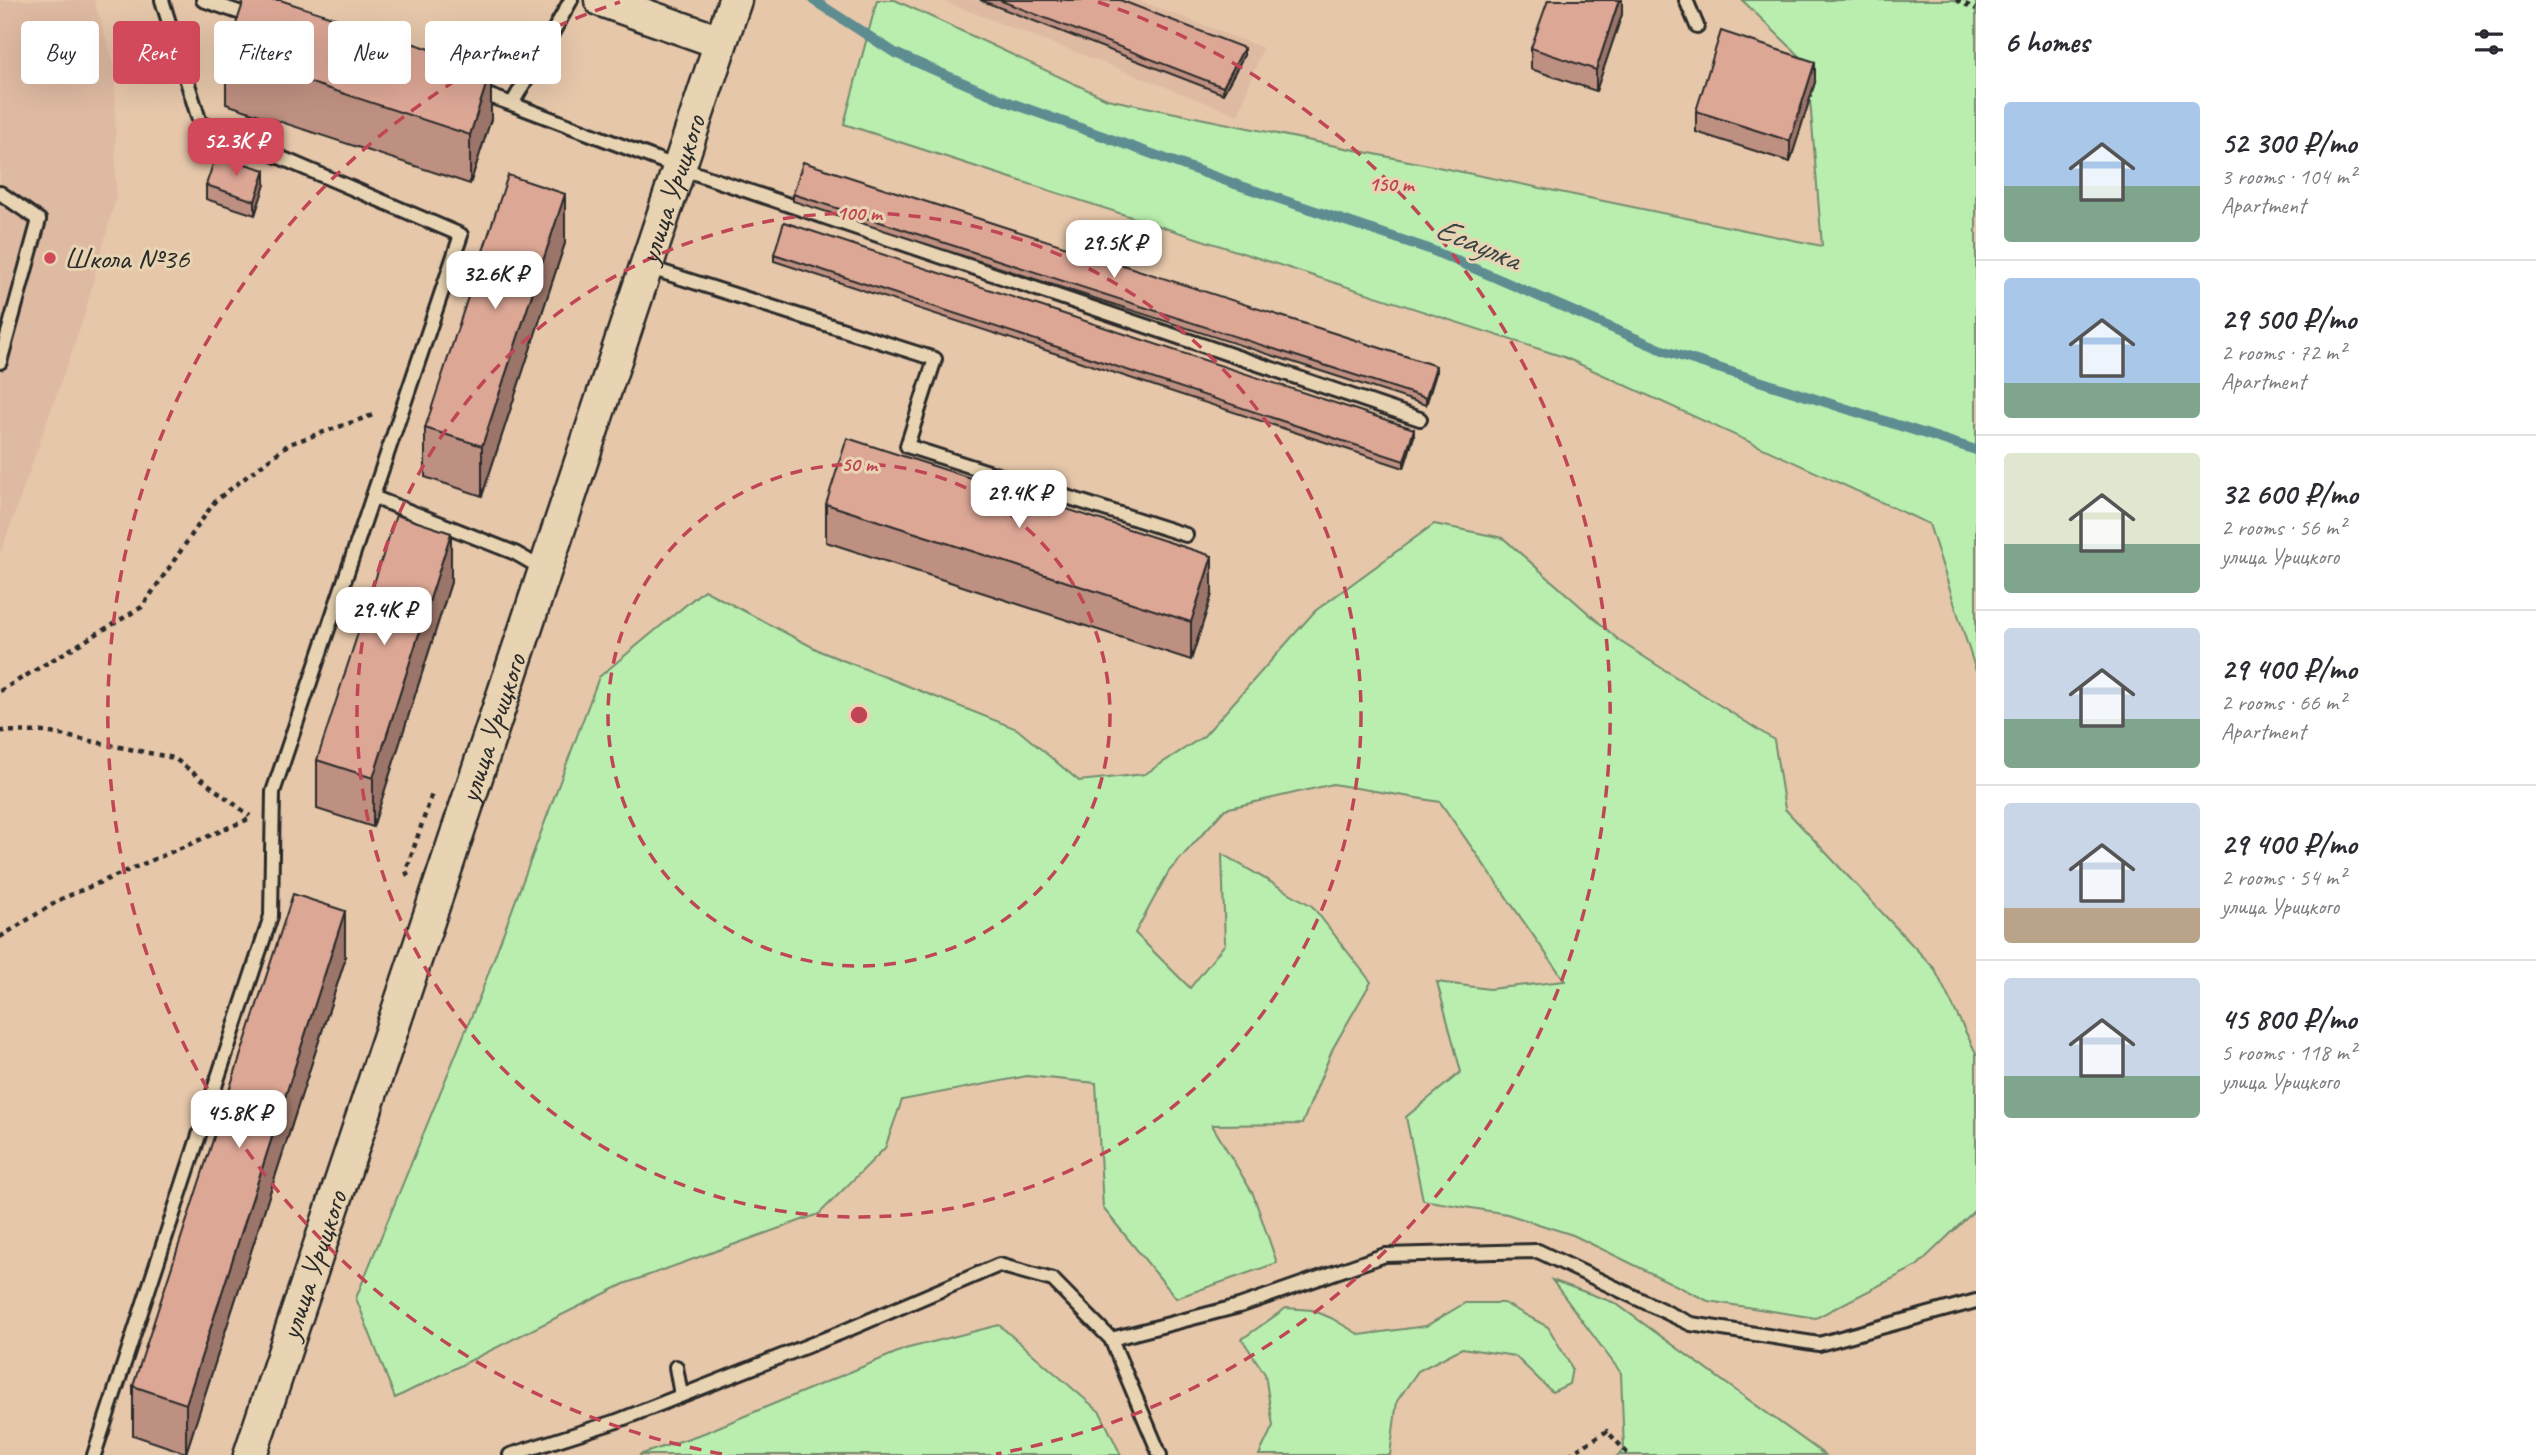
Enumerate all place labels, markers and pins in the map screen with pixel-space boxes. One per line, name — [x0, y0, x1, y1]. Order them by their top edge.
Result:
pin: 52.3K ₽ — [171, 118, 301, 178]
pin: 29.5K ₽ — [1049, 220, 1179, 280]
place label: Школа №36 — [64, 239, 191, 277]
marker: Школа №36 — [42, 250, 58, 266]
pin: 32.6K ₽ — [430, 252, 560, 311]
pin: 29.4K ₽ — [954, 470, 1084, 530]
pin: 29.4K ₽ — [319, 588, 449, 647]
centre of rings — [847, 703, 871, 727]
pin: 45.8K ₽ — [174, 1090, 304, 1150]

